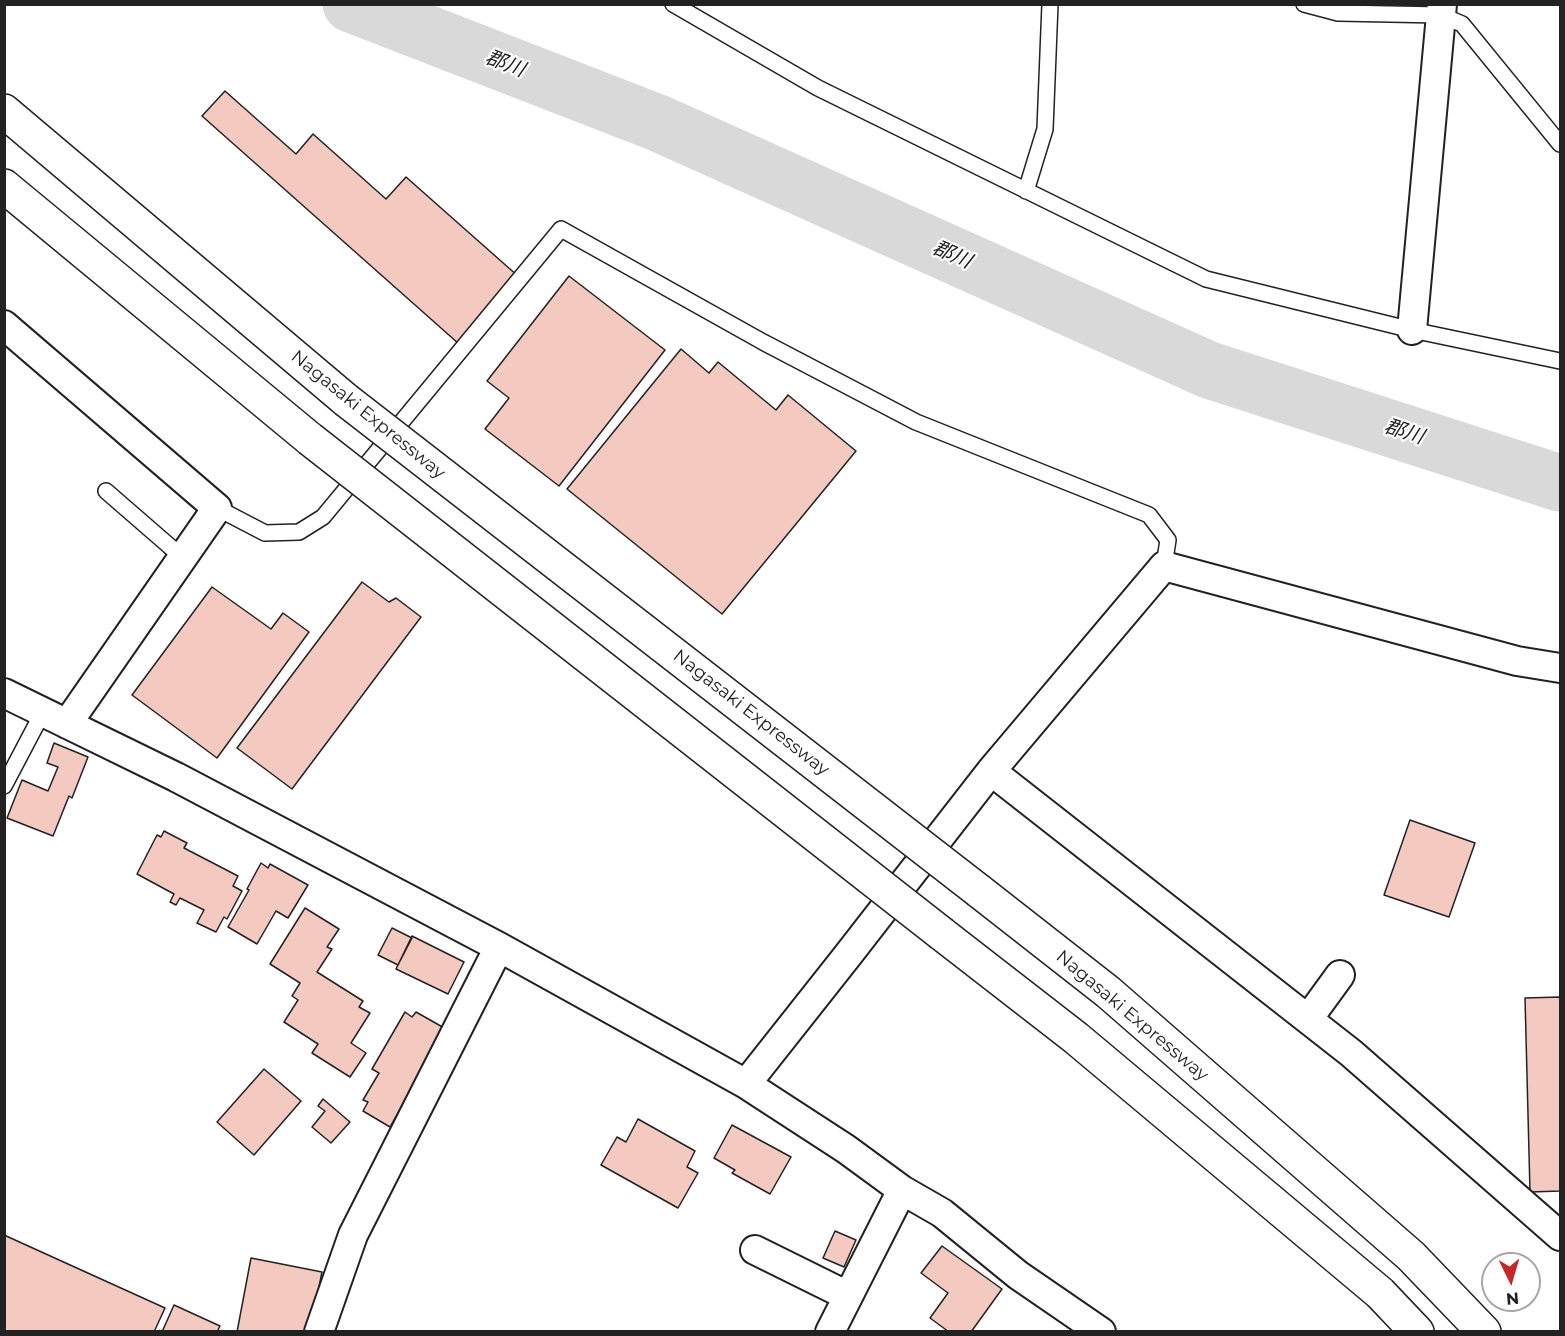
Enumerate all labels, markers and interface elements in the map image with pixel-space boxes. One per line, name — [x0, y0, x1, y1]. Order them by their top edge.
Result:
water label: 郡川 — [482, 46, 528, 82]
water label: 郡川 — [929, 236, 975, 274]
street label: Nagasaki Expressway — [286, 346, 450, 484]
water label: 郡川 — [1381, 414, 1427, 450]
street label: Nagasaki Expressway — [669, 645, 833, 781]
street label: Nagasaki Expressway — [1051, 946, 1213, 1086]
north arrow — [1481, 1252, 1541, 1312]
text: N — [1505, 1288, 1520, 1308]

